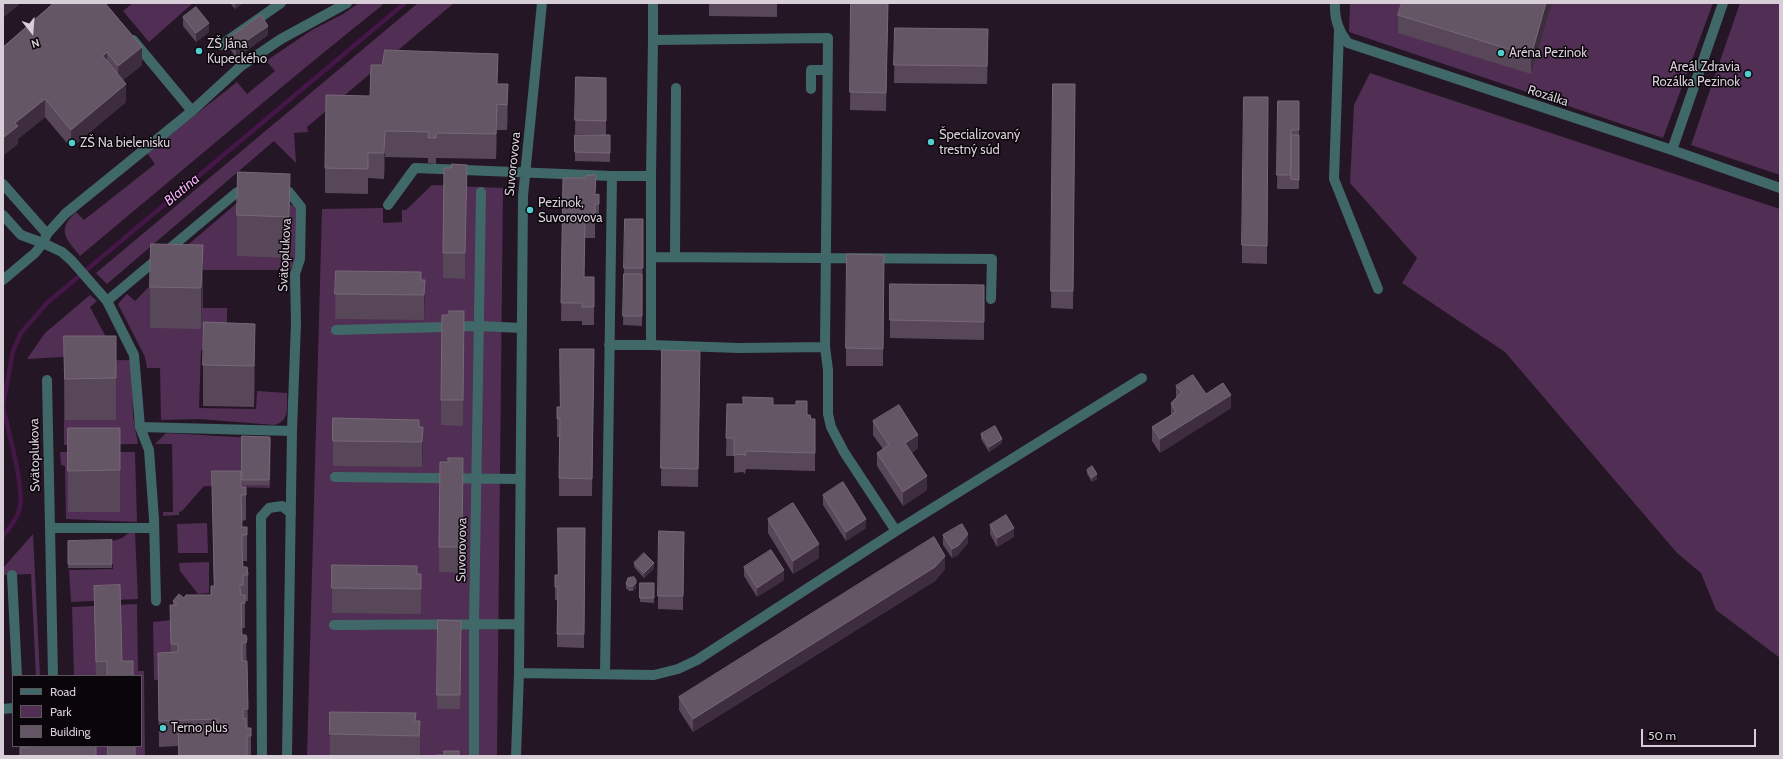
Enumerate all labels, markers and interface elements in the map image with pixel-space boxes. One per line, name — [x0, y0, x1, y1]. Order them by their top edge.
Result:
north arrow — [12, 12, 52, 52]
text: N — [30, 36, 41, 51]
place label: ZŠ Jána Kupeckého — [207, 36, 267, 67]
place label: Aréna Pezinok — [1509, 45, 1587, 61]
marker: ZŠ Jána Kupeckého — [194, 46, 204, 56]
marker: Aréna Pezinok — [1496, 48, 1506, 58]
place label: Areál Zdravia Rozálka Pezinok — [1652, 59, 1740, 90]
marker: Areál Zdravia Rozálka Pezinok — [1743, 69, 1753, 79]
street label: Rozálka — [1526, 82, 1570, 110]
place label: Špecializovaný trestný súd — [939, 127, 1020, 158]
street label: Suvorovova — [502, 131, 524, 197]
place label: ZŠ Na bielenisku — [80, 135, 170, 151]
marker: Špecializovaný trestný súd — [926, 137, 936, 147]
marker: ZŠ Na bielenisku — [67, 138, 77, 148]
water label: Blatina — [161, 171, 203, 209]
place label: Pezinok, Suvorovova — [538, 195, 603, 226]
marker: Pezinok, Suvorovova — [525, 205, 535, 215]
street label: Svätoplukova — [275, 218, 295, 292]
street label: Svätoplukova — [27, 418, 43, 492]
street label: Suvorovova — [454, 518, 470, 582]
legend — [12, 675, 142, 747]
text: Road — [50, 684, 76, 699]
text: Park — [50, 704, 72, 719]
place label: Terno plus — [171, 720, 228, 736]
scale bar — [1643, 721, 1758, 747]
marker: Terno plus — [158, 723, 168, 733]
text: Building — [50, 724, 91, 739]
text: 50 m — [1648, 728, 1676, 743]

